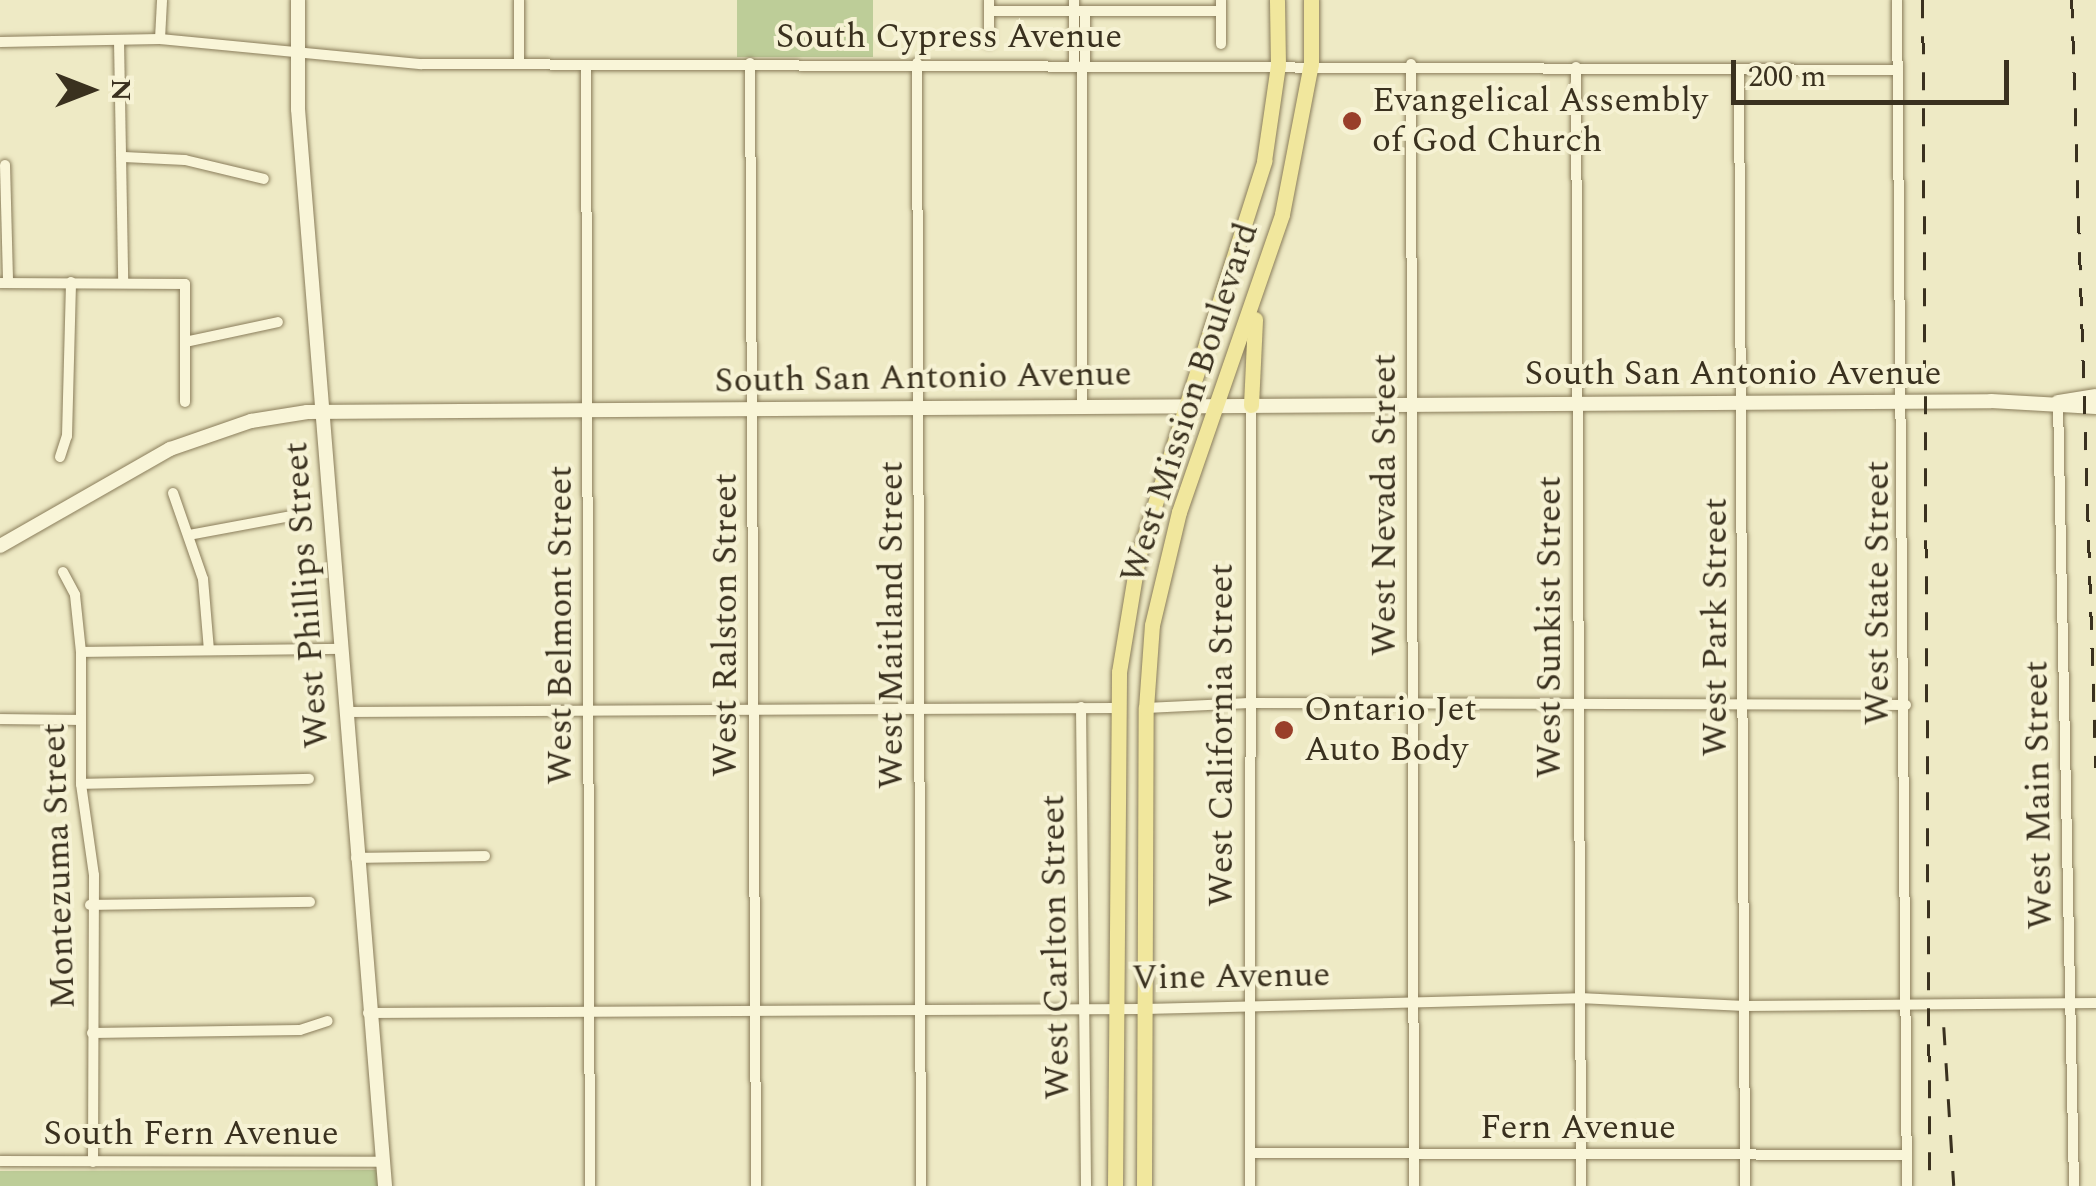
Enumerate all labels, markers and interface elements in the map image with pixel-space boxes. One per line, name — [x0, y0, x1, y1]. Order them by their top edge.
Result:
street label: South Cypress Avenue — [776, 16, 1122, 58]
north arrow — [40, 40, 140, 140]
scale bar — [1736, 40, 2014, 102]
text: 200 m — [1748, 54, 1826, 100]
text: N — [99, 79, 142, 101]
place label: Evangelical Assembly of God Church — [1372, 80, 1708, 162]
marker: Evangelical Assembly of God Church — [1341, 110, 1363, 132]
street label: West Mission Boulevard — [1112, 218, 1268, 588]
street label: South San Antonio Avenue — [714, 353, 1132, 403]
street label: South San Antonio Avenue — [1524, 353, 1942, 395]
street label: West Nevada Street — [1364, 354, 1406, 656]
street label: West Phillips Street — [275, 440, 339, 750]
street label: West Maitland Street — [871, 461, 913, 789]
street label: West State Street — [1857, 461, 1899, 725]
street label: West Belmont Street — [540, 465, 582, 785]
street label: West Ralston Street — [705, 473, 747, 777]
street label: West Sunkist Street — [1529, 476, 1571, 778]
street label: West Park Street — [1695, 497, 1737, 757]
street label: West California Street — [1201, 563, 1243, 907]
street label: West Main Street — [2016, 660, 2062, 930]
place label: Ontario Jet Auto Body — [1304, 689, 1477, 771]
marker: Ontario Jet Auto Body — [1273, 719, 1295, 741]
street label: Montezuma Street — [33, 722, 85, 1010]
street label: West Carlton Street — [1032, 794, 1080, 1100]
street label: Vine Avenue — [1131, 954, 1331, 1000]
street label: Fern Avenue — [1480, 1107, 1676, 1149]
street label: South Fern Avenue — [43, 1113, 339, 1155]

